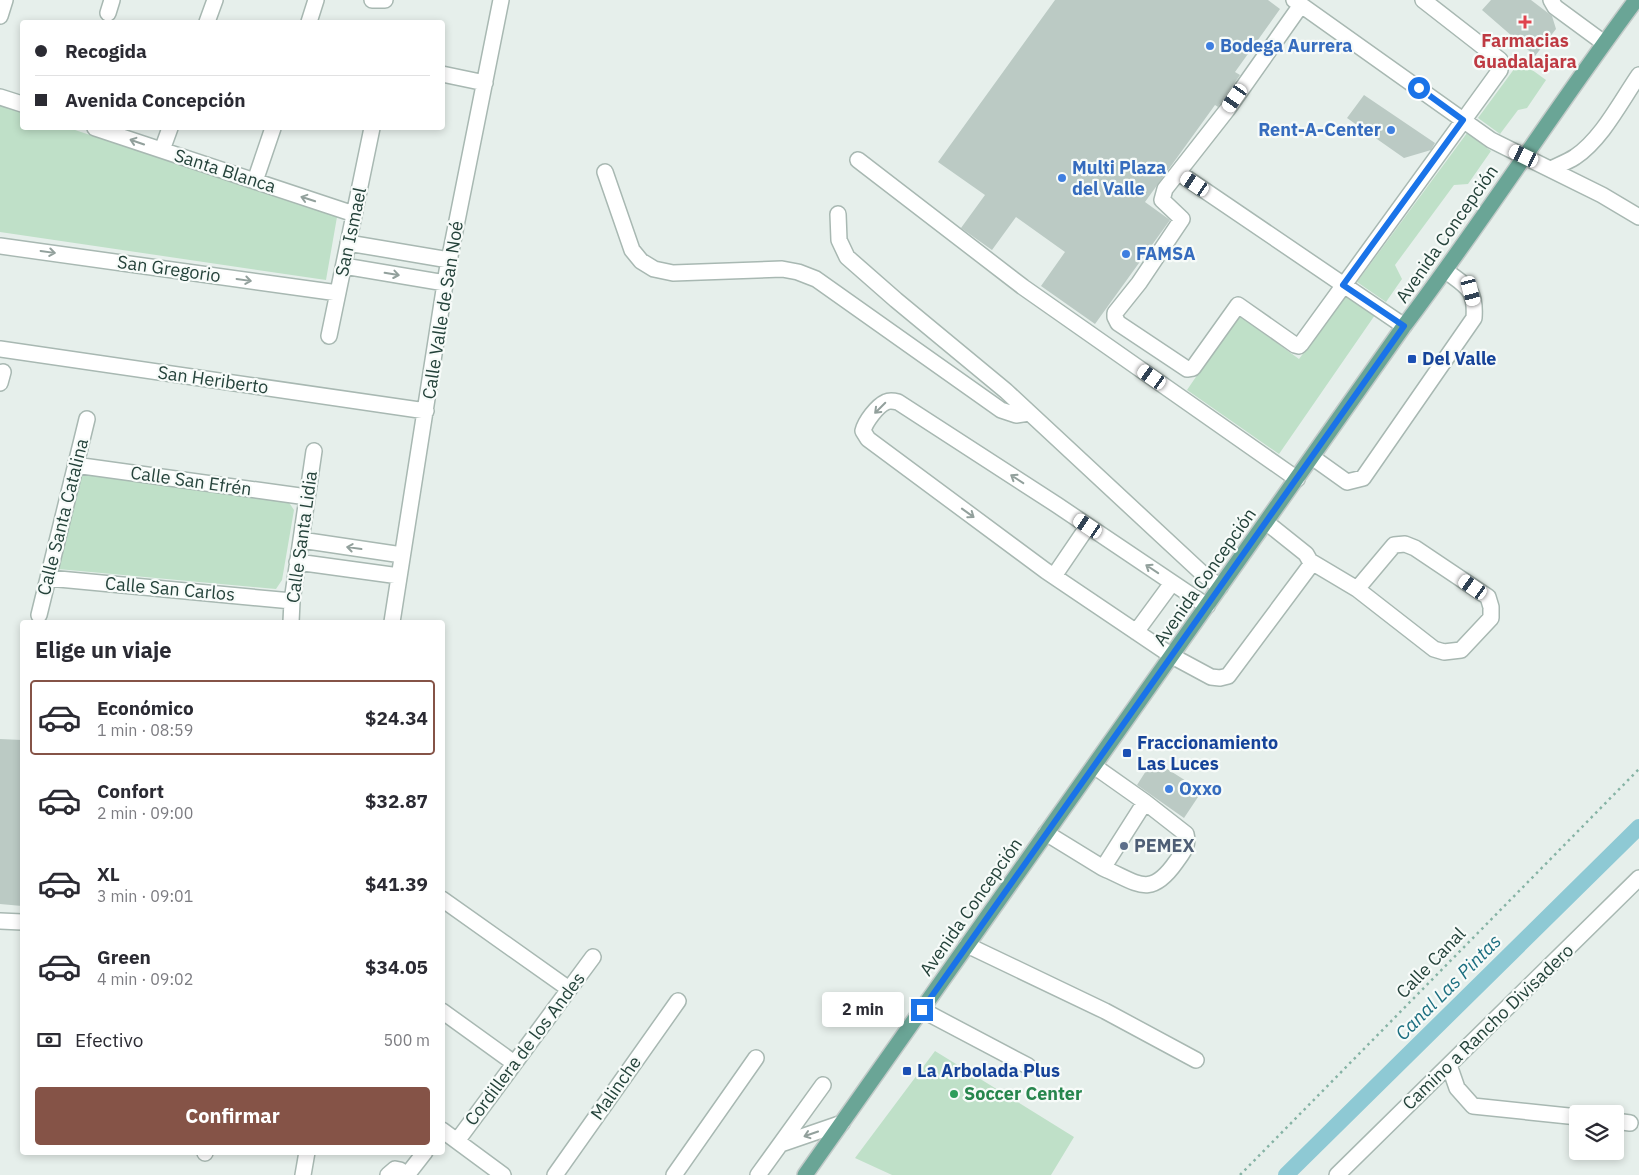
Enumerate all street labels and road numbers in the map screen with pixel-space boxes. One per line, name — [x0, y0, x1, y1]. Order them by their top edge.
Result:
street label: Santa Blanca — [171, 143, 279, 198]
street label: Avenida Concepción — [1390, 160, 1503, 307]
street label: San Ismael — [330, 185, 371, 279]
street label: Calle Valle de San Noé — [417, 219, 468, 401]
street label: San Gregorio — [116, 250, 222, 287]
street label: San Heriberto — [156, 360, 270, 399]
street label: Calle Santa Catalina — [32, 436, 93, 598]
street label: Calle San Efrén — [129, 461, 253, 500]
street label: Calle Santa Lidia — [281, 469, 322, 604]
street label: Avenida Concepción — [1148, 503, 1261, 650]
street label: Calle San Carlos — [104, 571, 236, 606]
street label: Avenida Concepción — [914, 833, 1027, 980]
street label: Calle Canal — [1391, 922, 1470, 1003]
street label: Camino a Rancho Divisadero — [1397, 939, 1578, 1115]
street label: Cordillera de los Andes — [459, 967, 590, 1130]
street label: Malinche — [585, 1051, 646, 1124]

